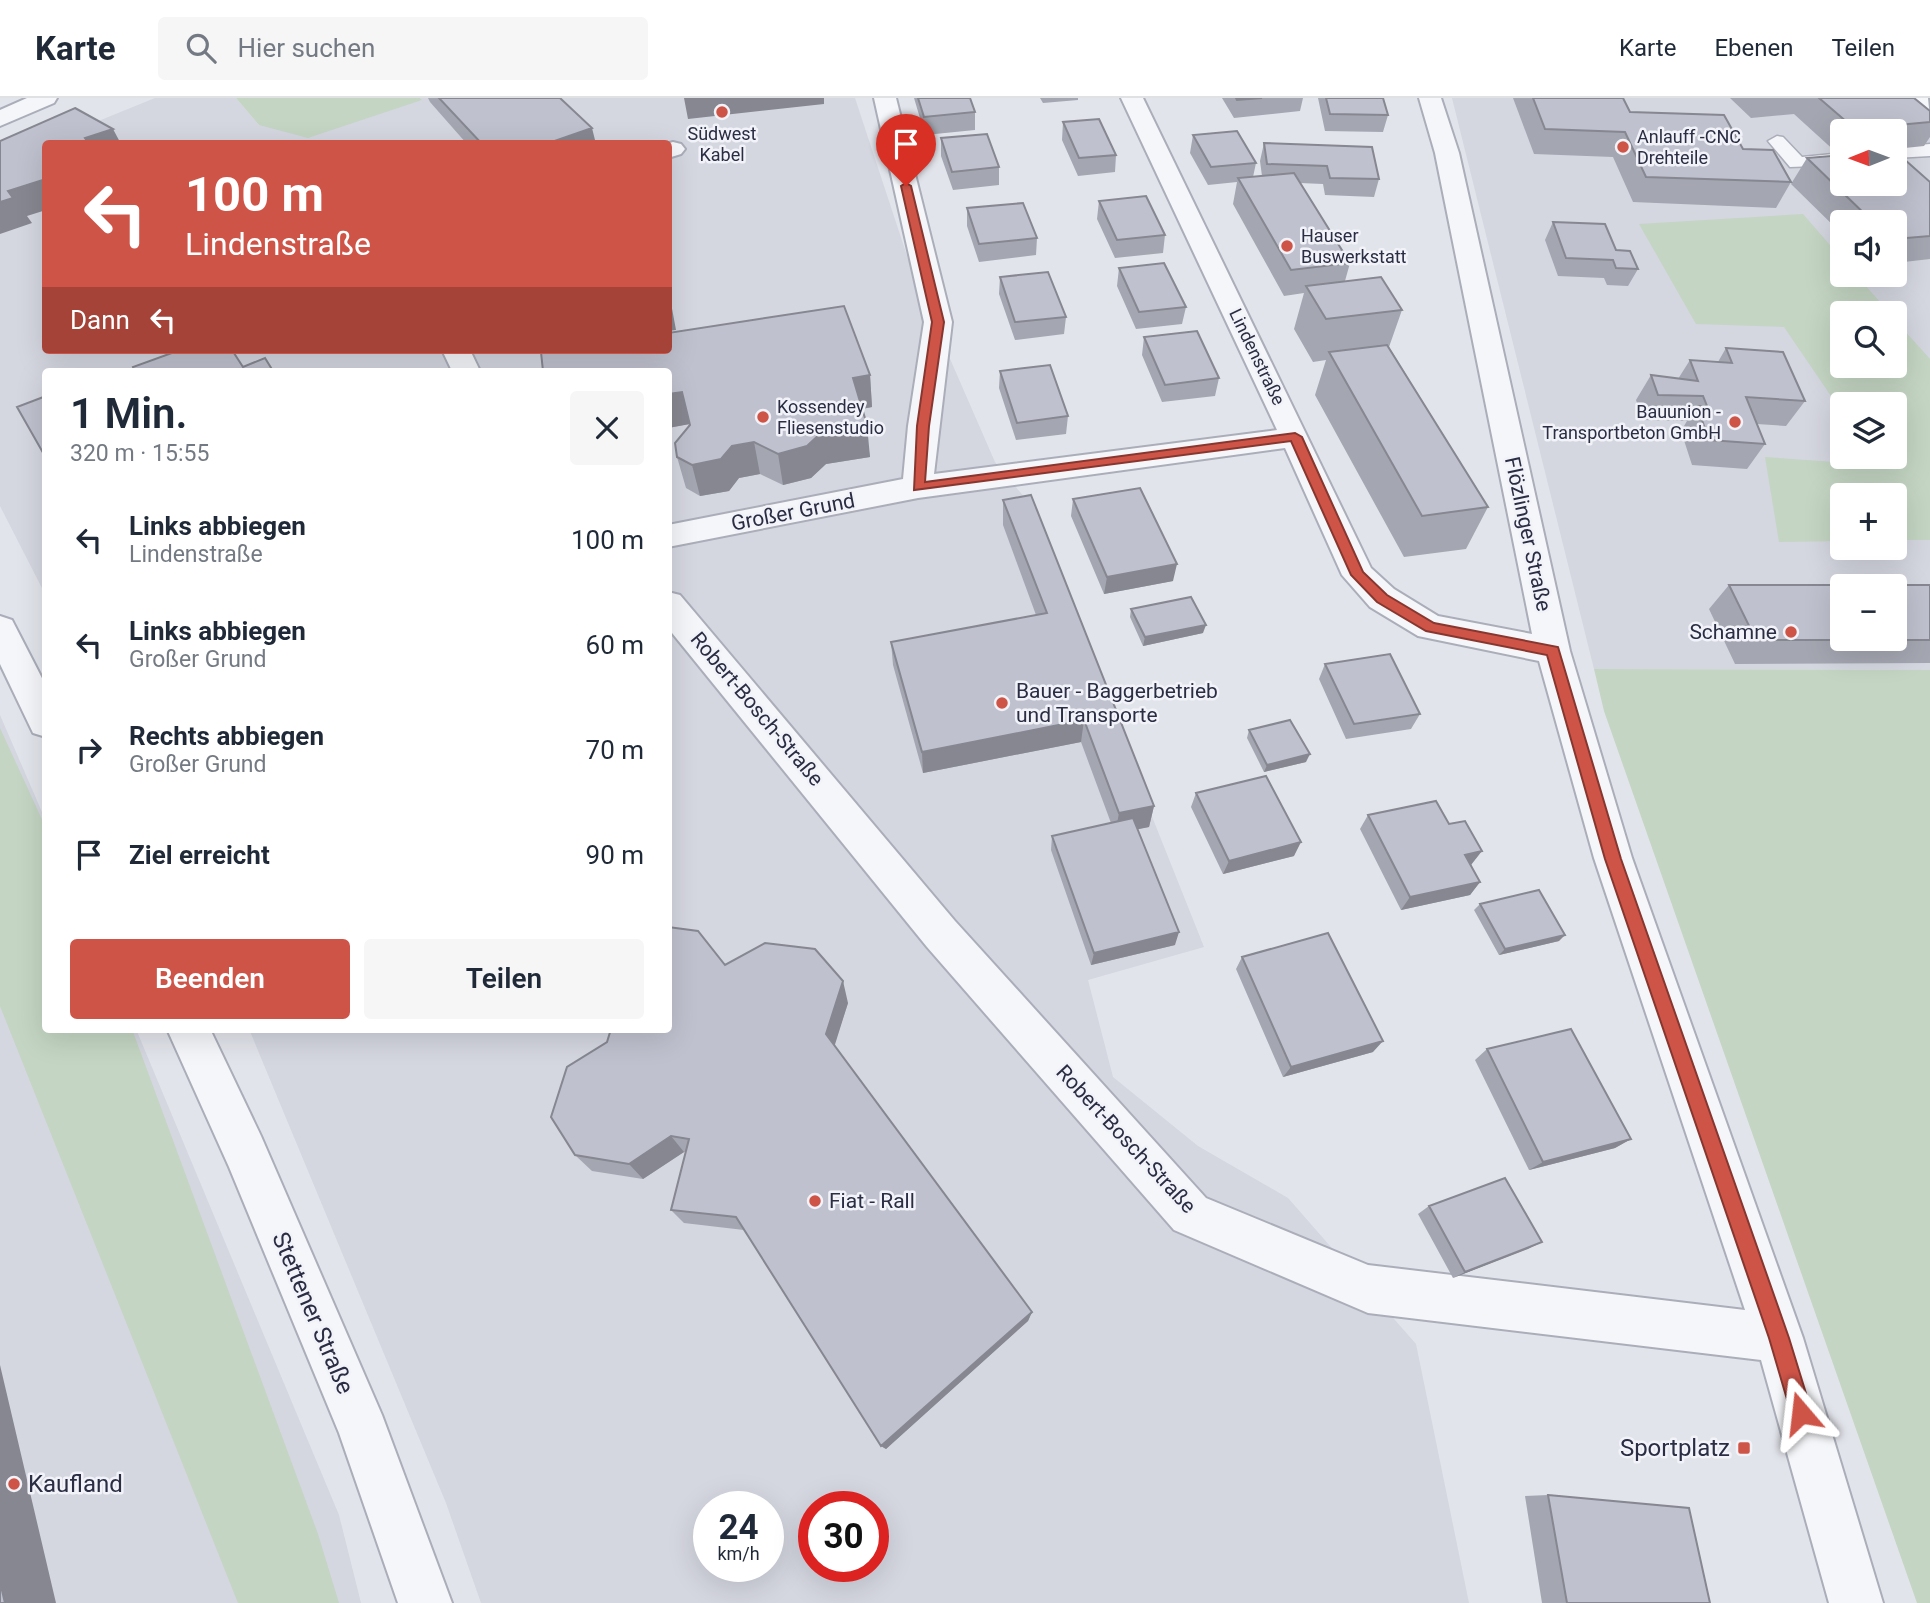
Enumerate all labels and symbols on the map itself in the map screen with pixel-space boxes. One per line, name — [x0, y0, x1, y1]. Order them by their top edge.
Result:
marker: Südwest Kabel — [714, 104, 730, 120]
pin — [876, 114, 936, 186]
north arrow — [1830, 119, 1908, 196]
place label: Südwest Kabel — [687, 123, 757, 165]
place label: Anlauff -CNC Drehteile — [1637, 126, 1741, 168]
marker: Anlauff -CNC Drehteile — [1615, 139, 1631, 155]
place label: Hauser Buswerkstatt — [1301, 225, 1407, 267]
marker: Hauser Buswerkstatt — [1279, 238, 1295, 254]
street label: Lindenstraße — [1225, 305, 1290, 408]
place label: Kossendey Fliesenstudio — [777, 396, 884, 438]
place label: Bauunion - Transportbeton GmbH — [1542, 401, 1721, 443]
marker: Kossendey Fliesenstudio — [755, 409, 771, 425]
marker: Bauunion - Transportbeton GmbH — [1727, 414, 1743, 430]
street label: Flözlinger Straße — [1500, 455, 1556, 613]
street label: Großer Grund — [729, 488, 857, 536]
place label: Schamne — [1689, 620, 1777, 644]
marker: Schamne — [1783, 624, 1799, 640]
street label: Robert-Bosch-Straße — [686, 627, 828, 791]
place label: Bauer - Baggerbetrieb und Transporte — [1016, 679, 1218, 727]
marker: Bauer - Baggerbetrieb und Transporte — [994, 695, 1010, 711]
street label: Robert-Bosch-Straße — [1051, 1060, 1201, 1218]
place label: Fiat - Rall — [829, 1189, 915, 1213]
marker: Fiat - Rall — [807, 1193, 823, 1209]
street label: Stettener Straße — [266, 1228, 360, 1398]
position arrow — [1764, 1376, 1838, 1450]
place label: Sportplatz — [1620, 1434, 1730, 1462]
marker: Sportplatz — [1736, 1440, 1752, 1456]
place label: Kaufland — [28, 1470, 123, 1498]
marker: Kaufland — [6, 1476, 22, 1492]
speed limit sign: 30 — [798, 1491, 889, 1582]

